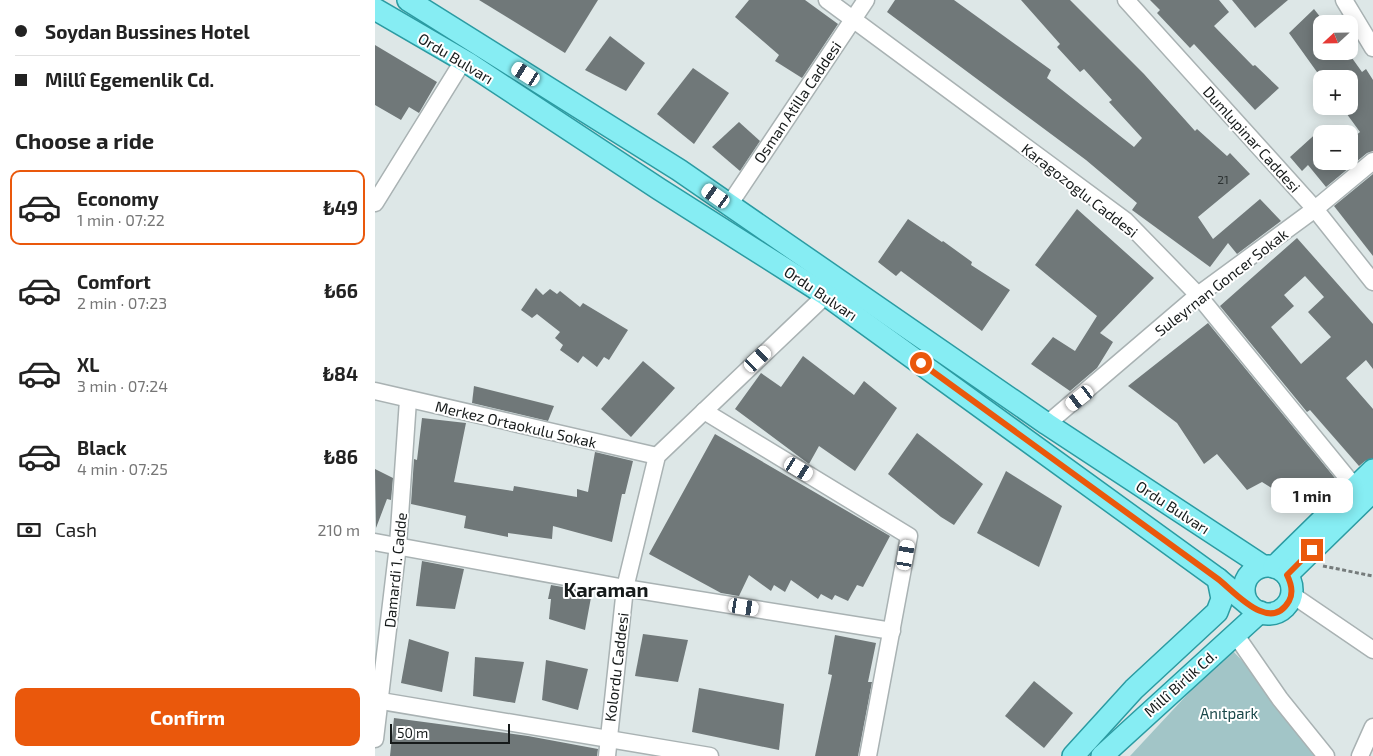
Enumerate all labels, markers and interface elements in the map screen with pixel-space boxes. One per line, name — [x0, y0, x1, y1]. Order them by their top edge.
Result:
north arrow — [1313, 15, 1357, 60]
map controls — [1313, 15, 1358, 170]
text: Soydan Bussines Hotel — [45, 20, 250, 43]
street label: Ordu Bulvarı — [415, 29, 497, 87]
street label: Osman Atilla Caddesi — [750, 38, 844, 166]
car — [509, 60, 542, 88]
text: Millî Egemenlik Cd. — [45, 68, 214, 91]
button: + — [1313, 70, 1358, 115]
street label: Dumlupinar Caddesi — [1200, 82, 1304, 196]
button: − — [1313, 125, 1358, 170]
text: Choose a ride — [15, 127, 154, 153]
street label: Karagozoglu Caddesi — [1018, 139, 1142, 241]
house number: 21 — [1217, 172, 1229, 186]
car — [699, 181, 732, 211]
icon: car — [17, 185, 62, 230]
text: Economy — [77, 187, 159, 210]
text: ₺49 — [323, 196, 358, 219]
text: 1 min · 07:22 — [77, 210, 165, 229]
street label: Suleyrnan Goncer Sokak — [1151, 224, 1291, 340]
street label: Ordu Bulvarı — [781, 262, 861, 324]
icon: car — [17, 268, 62, 313]
text: Comfort — [77, 270, 151, 293]
text: ₺66 — [324, 279, 358, 302]
text: 2 min · 07:23 — [77, 293, 167, 312]
car — [741, 343, 774, 375]
icon: car — [17, 351, 62, 396]
route start — [910, 352, 932, 374]
text: XL — [77, 353, 99, 376]
text: ₺84 — [323, 362, 358, 385]
text: 3 min · 07:24 — [77, 376, 168, 395]
car — [1063, 383, 1096, 413]
street label: Merkez Ortaokulu Sokak — [434, 397, 599, 451]
icon: car — [17, 434, 62, 479]
text: Black — [77, 436, 127, 459]
text: ₺86 — [324, 445, 358, 468]
car — [782, 455, 815, 483]
text: 4 min · 07:25 — [77, 459, 168, 478]
street label: Ordu Bulvarı — [1133, 477, 1213, 537]
callout: 1 min — [1271, 478, 1353, 512]
text: 1 min — [1293, 486, 1331, 505]
street label: Damardi 1. Cadde — [380, 511, 410, 629]
icon: cash — [15, 516, 43, 544]
text: Cash — [55, 518, 97, 541]
text: 210 m — [317, 520, 360, 539]
car — [896, 539, 915, 571]
route end — [1301, 539, 1323, 561]
district label: Karaman — [564, 577, 649, 601]
car — [728, 597, 759, 617]
street label: Kolordu Caddesi — [600, 611, 632, 723]
street label: Millî Birlik Cd. — [1140, 646, 1220, 720]
button: Confirm — [15, 688, 360, 746]
park label: Anıtpark — [1200, 704, 1258, 722]
scale bar — [390, 721, 510, 744]
text: 50 m — [397, 724, 428, 741]

